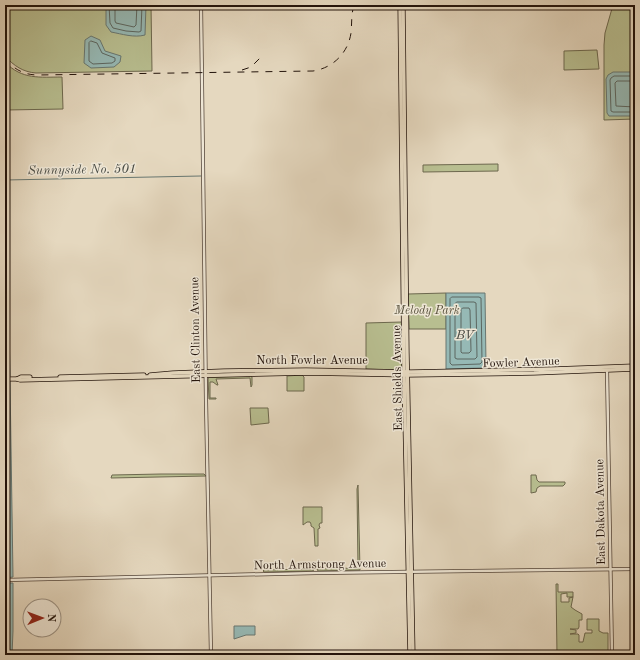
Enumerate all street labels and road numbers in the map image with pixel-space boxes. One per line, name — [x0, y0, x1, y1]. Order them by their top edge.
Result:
street label: East Clinton Avenue — [189, 276, 203, 383]
street label: East Shields Avenue — [391, 324, 405, 431]
street label: North Fowler Avenue — [256, 355, 368, 367]
street label: Fowler Avenue — [482, 356, 560, 370]
street label: East Dakota Avenue — [594, 458, 608, 565]
street label: North Armstrong Avenue — [254, 558, 387, 572]

